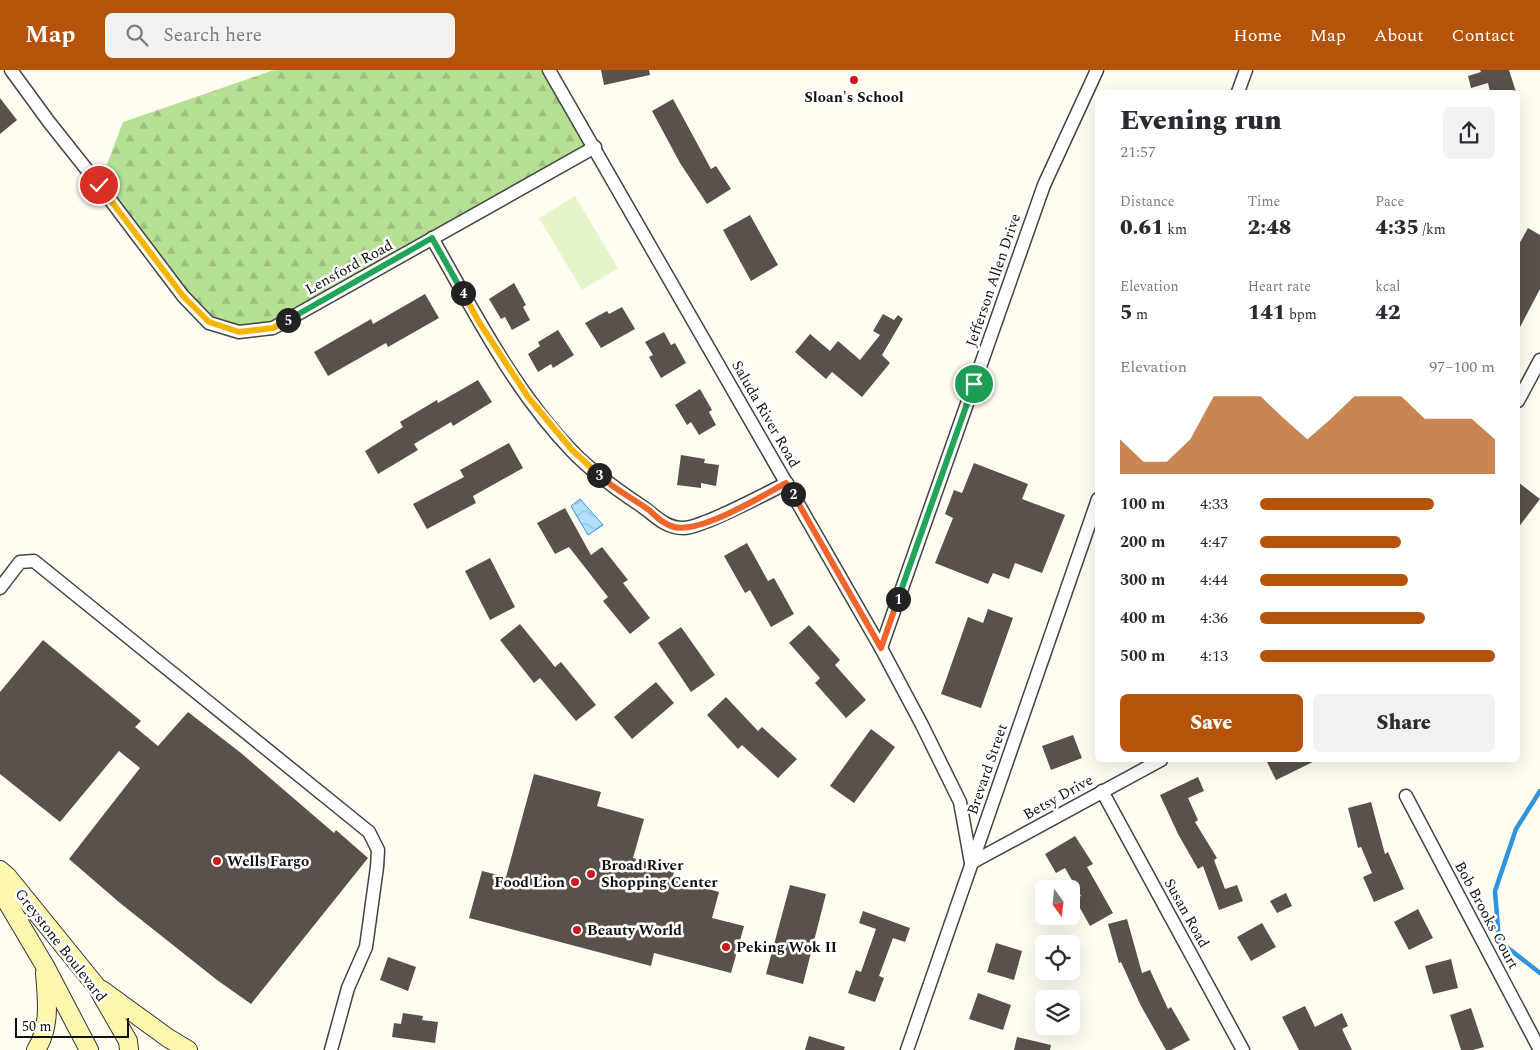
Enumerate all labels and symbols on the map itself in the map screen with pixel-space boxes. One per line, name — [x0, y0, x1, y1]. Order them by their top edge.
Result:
marker: Sloan's School — [848, 74, 860, 86]
place label: Sloan's School — [804, 86, 904, 109]
pin — [78, 164, 120, 206]
street label: Jefferson Allen Drive — [960, 210, 1027, 350]
street label: Lensford Road — [301, 234, 397, 301]
pin: 4 — [450, 280, 476, 306]
pin: 5 — [276, 308, 300, 332]
street label: Saluda River Road — [726, 356, 806, 472]
pin — [953, 363, 995, 405]
pin: 3 — [586, 462, 612, 488]
pin: 2 — [780, 482, 806, 506]
pin: 1 — [886, 586, 910, 612]
street label: Brevard Street — [961, 720, 1014, 818]
street label: Betsy Drive — [1019, 769, 1097, 826]
place label: Wells Fargo — [227, 850, 309, 873]
place label: Broad River Shopping Center — [601, 854, 718, 894]
marker: Wells Fargo — [211, 855, 223, 867]
street label: Bob Brooks Court — [1448, 857, 1525, 973]
marker: Broad River Shopping Center — [585, 868, 597, 880]
place label: Food Lion — [494, 871, 565, 894]
street label: Susan Road — [1158, 874, 1215, 952]
marker: Food Lion — [569, 876, 581, 888]
north arrow — [1035, 880, 1080, 925]
street label: Greystone Boulevard — [9, 884, 112, 1007]
place label: Beauty World — [587, 919, 682, 942]
marker: Beauty World — [571, 924, 583, 936]
place label: Peking Wok II — [736, 936, 837, 959]
marker: Peking Wok II — [720, 941, 732, 953]
scale bar — [15, 1015, 129, 1038]

